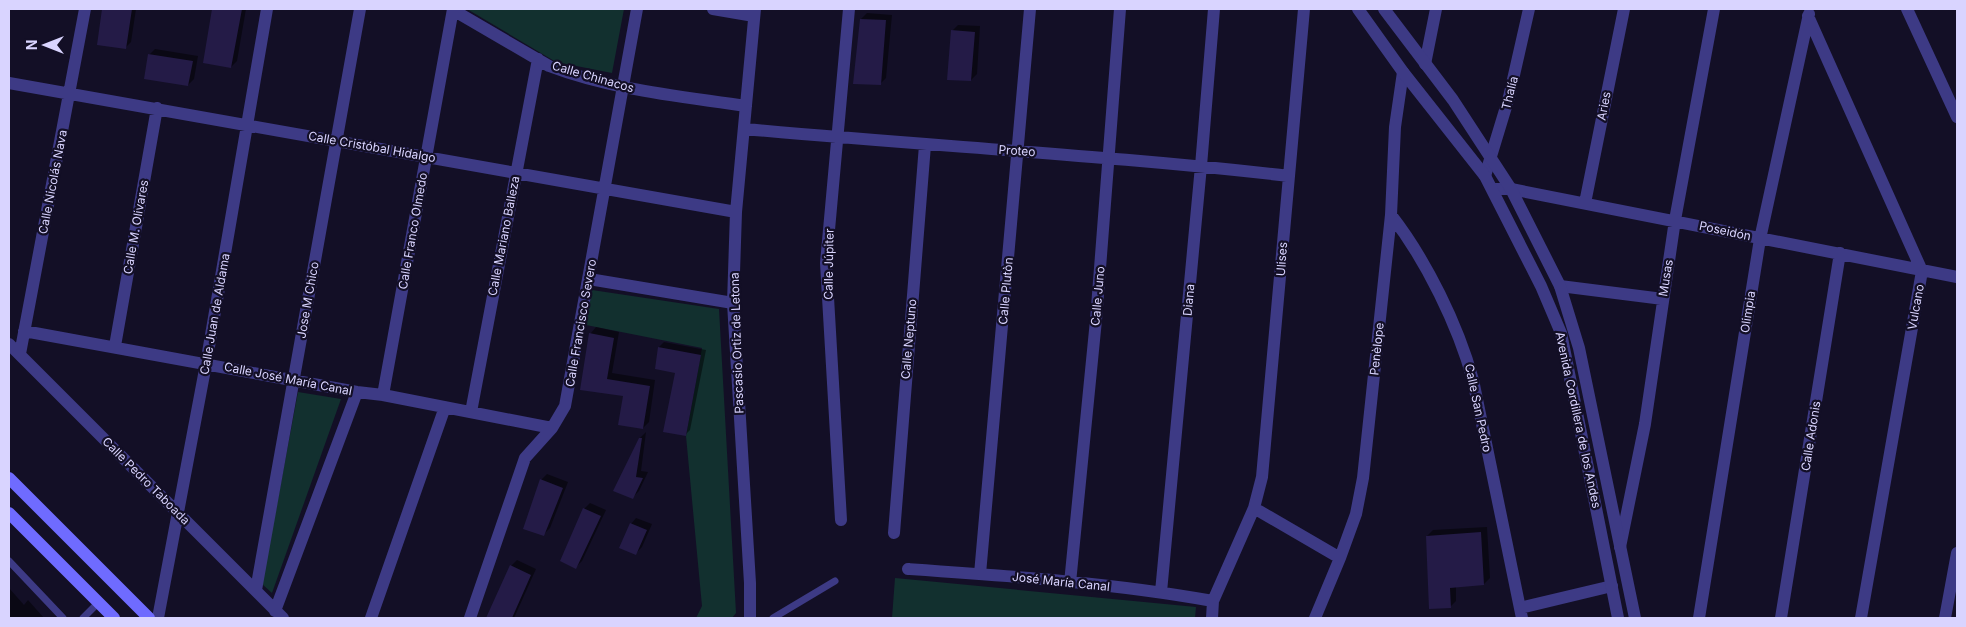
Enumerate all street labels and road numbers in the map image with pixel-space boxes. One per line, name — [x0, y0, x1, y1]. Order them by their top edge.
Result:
street label: Calle Chinacos — [550, 58, 636, 95]
street label: Thalía — [1498, 75, 1521, 111]
street label: Aries — [1593, 90, 1614, 122]
street label: Calle Nicolás Nava — [35, 128, 70, 235]
street label: Calle Cristóbal Hidalgo — [307, 128, 437, 165]
street label: Proteo — [998, 142, 1036, 159]
street label: Calle Franco Olmedo — [395, 171, 430, 290]
street label: Calle Mariano Balleza — [485, 175, 522, 297]
street label: Calle M. Olivares — [120, 179, 151, 275]
street label: Poseidón — [1698, 218, 1752, 243]
street label: Calle Júpiter — [820, 228, 837, 300]
street label: Ulises — [1273, 241, 1290, 277]
street label: Calle Juan de Aldama — [196, 252, 233, 376]
street label: Calle Plutòn — [995, 257, 1016, 325]
street label: Calle Francisco Severo — [562, 258, 599, 388]
street label: Musas — [1655, 258, 1676, 298]
street label: Jose M Chico — [293, 260, 322, 340]
street label: Calle Juno — [1087, 265, 1108, 326]
street label: Pascasio Ortiz de Letona — [727, 272, 746, 414]
street label: Diana — [1180, 283, 1197, 317]
street label: Vulcano — [1904, 283, 1927, 331]
street label: Olimpia — [1737, 290, 1758, 334]
street label: Calle Neptuno — [898, 298, 919, 380]
street label: Penèlope — [1366, 322, 1387, 376]
street label: Avenida Cordillera de los Andes — [1552, 330, 1605, 509]
street label: Calle José María Canal — [223, 359, 353, 398]
street label: Calle San Pedro — [1462, 362, 1495, 453]
street label: Calle Adonis — [1798, 400, 1823, 472]
street label: Calle Pedro Taboada — [99, 434, 193, 528]
street label: José María Canal — [1011, 569, 1111, 594]

